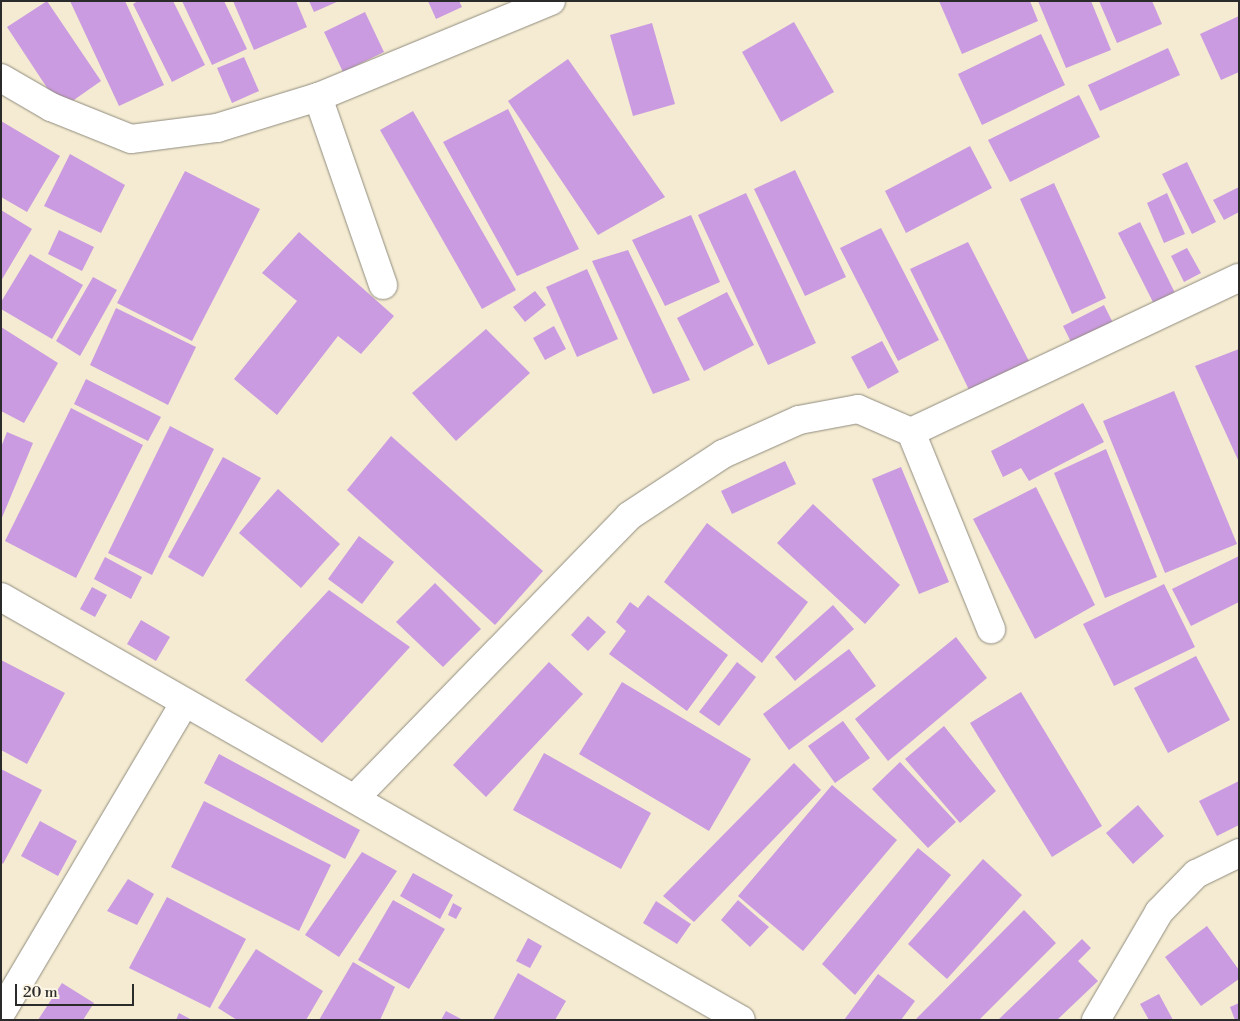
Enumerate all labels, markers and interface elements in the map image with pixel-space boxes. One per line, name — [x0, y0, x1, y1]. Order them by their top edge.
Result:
scale bar — [18, 974, 136, 1006]
text: 20 m — [23, 983, 58, 1002]

